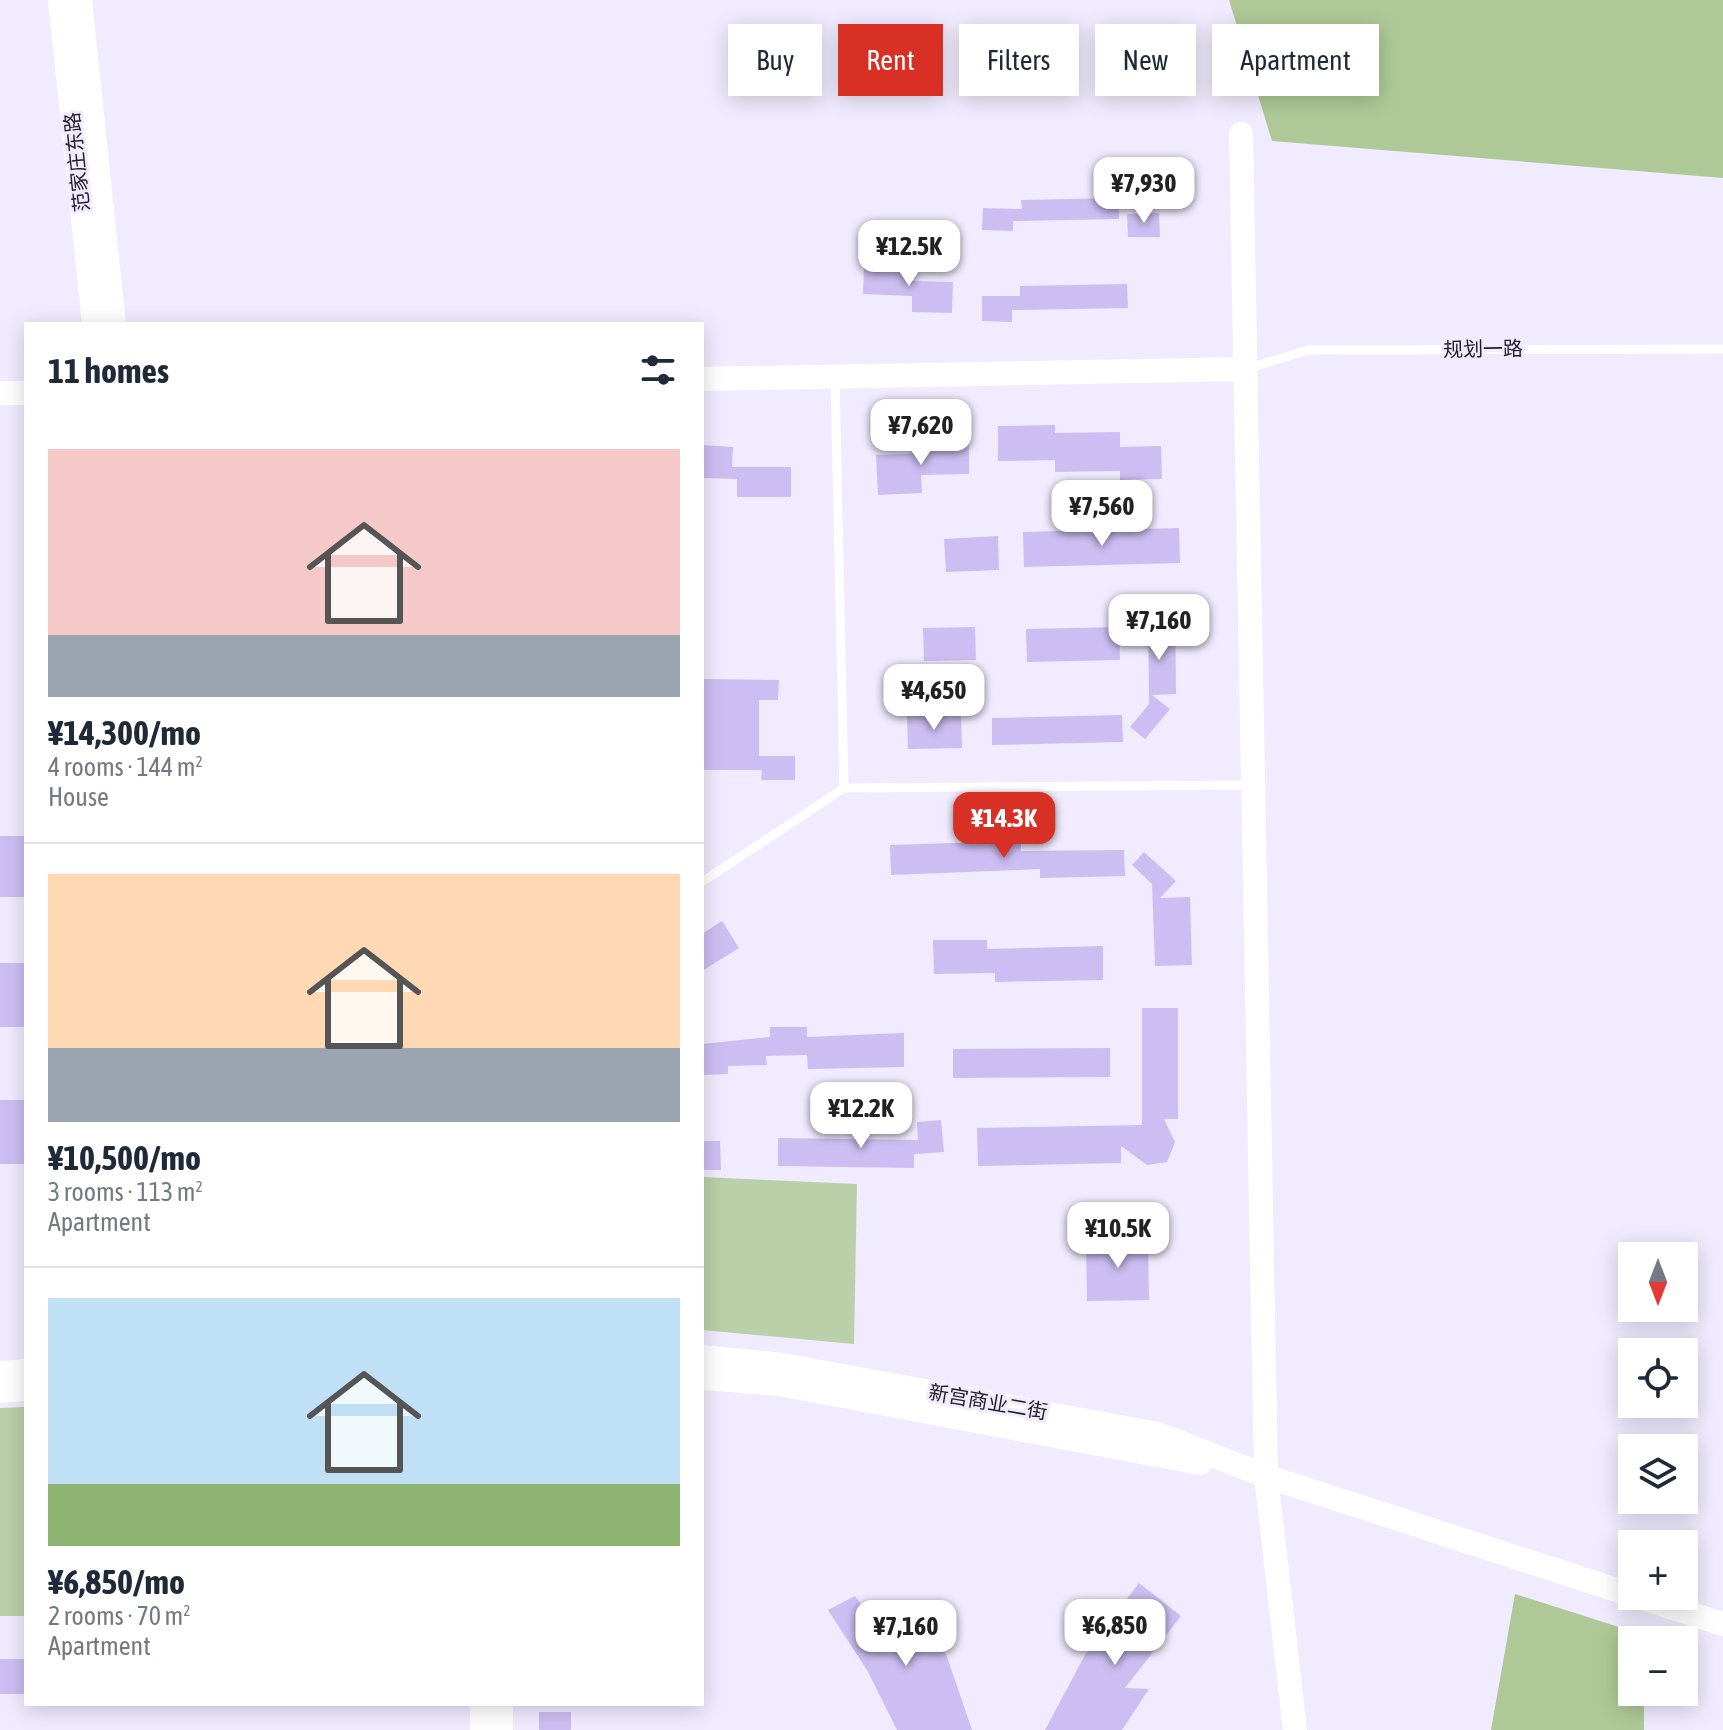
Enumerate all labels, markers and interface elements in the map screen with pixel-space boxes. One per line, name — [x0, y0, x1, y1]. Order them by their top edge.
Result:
chip: Buy — [728, 24, 822, 96]
chip: Rent — [838, 24, 943, 96]
chip: Filters — [959, 24, 1079, 96]
chip: New — [1095, 24, 1196, 96]
chip: Apartment — [1212, 24, 1379, 96]
street label: 范家庄东路 — [60, 111, 93, 213]
pin: ¥7,930 — [1079, 157, 1209, 225]
text: ¥7,930 — [1111, 168, 1177, 198]
pin: ¥12.5K — [844, 220, 974, 288]
text: ¥12.5K — [876, 231, 942, 261]
street label: 规划一路 — [1443, 336, 1523, 361]
icon: filters — [636, 348, 680, 392]
text: 11 homes — [48, 351, 169, 390]
pin: ¥7,620 — [856, 399, 986, 467]
text: ¥7,620 — [888, 410, 954, 440]
pin: ¥7,560 — [1037, 480, 1167, 548]
text: ¥7,560 — [1069, 491, 1135, 521]
icon: home — [292, 501, 436, 645]
pin: ¥7,160 — [1094, 594, 1224, 662]
text: ¥7,160 — [1126, 605, 1192, 635]
pin: ¥4,650 — [869, 664, 999, 732]
text: ¥4,650 — [901, 675, 967, 705]
text: ¥14,300/mo — [48, 713, 201, 752]
text: 4 rooms · 144 m² — [48, 752, 203, 782]
text: House — [48, 782, 109, 812]
pin: ¥14.3K — [939, 792, 1069, 860]
text: ¥14.3K — [971, 803, 1037, 833]
icon: home — [292, 926, 436, 1070]
pin: ¥12.2K — [796, 1082, 926, 1150]
text: ¥12.2K — [828, 1093, 894, 1123]
text: ¥10,500/mo — [48, 1138, 201, 1177]
text: 3 rooms · 113 m² — [48, 1177, 203, 1207]
pin: ¥10.5K — [1053, 1202, 1183, 1270]
text: Apartment — [48, 1207, 151, 1237]
text: ¥10.5K — [1085, 1213, 1151, 1243]
north arrow — [1618, 1242, 1698, 1322]
map controls — [1618, 1242, 1698, 1706]
button: locate — [1618, 1338, 1698, 1418]
icon: home — [292, 1350, 436, 1494]
street label: 新宫商业二街 — [927, 1380, 1049, 1423]
button: layers — [1618, 1434, 1698, 1514]
button: + — [1618, 1530, 1698, 1610]
text: ¥6,850/mo — [48, 1562, 185, 1601]
pin: ¥6,850 — [1050, 1599, 1180, 1667]
pin: ¥7,160 — [841, 1600, 971, 1668]
text: 2 rooms · 70 m² — [48, 1601, 190, 1631]
text: ¥6,850 — [1082, 1610, 1148, 1640]
text: ¥7,160 — [873, 1611, 939, 1641]
button: − — [1618, 1626, 1698, 1706]
text: Apartment — [48, 1631, 151, 1661]

